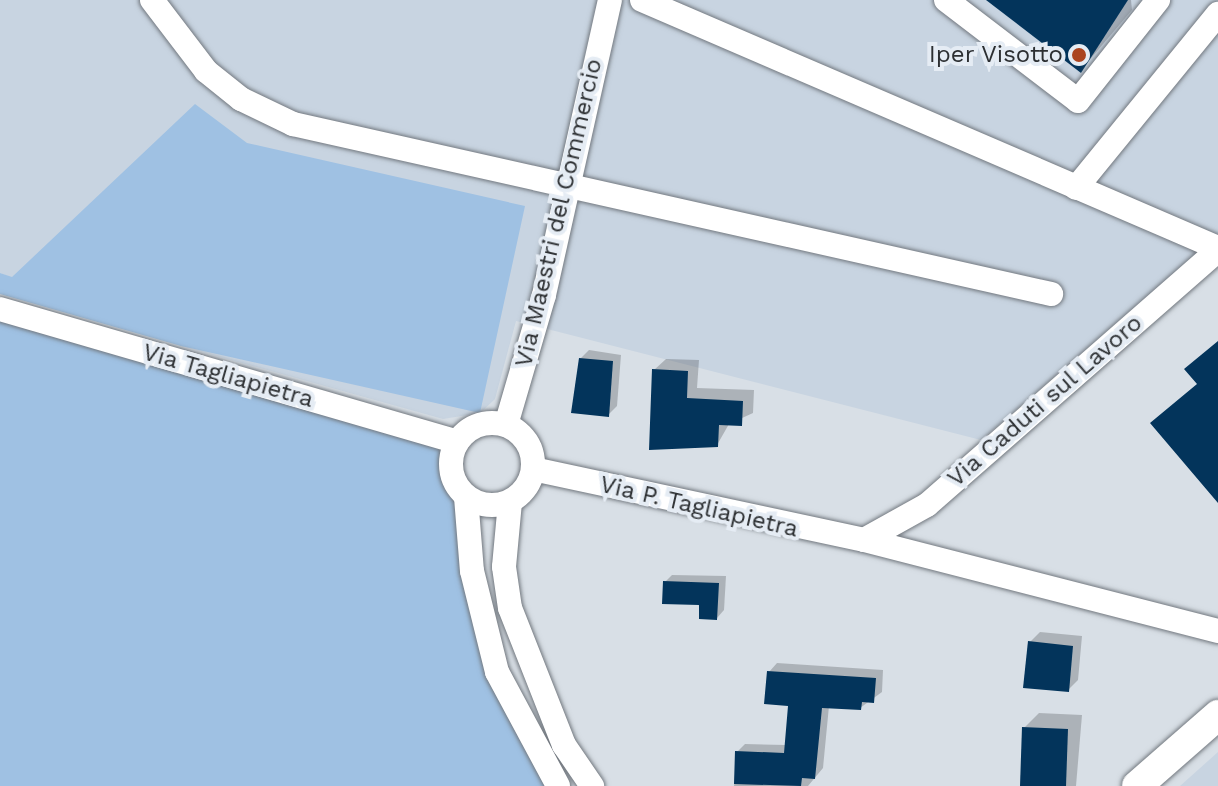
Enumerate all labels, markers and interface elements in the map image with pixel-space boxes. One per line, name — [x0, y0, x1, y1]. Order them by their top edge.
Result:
place label: Iper Visotto — [927, 41, 1063, 69]
marker: Iper Visotto — [1070, 46, 1088, 64]
street label: Via Maestri del Commercio — [509, 55, 609, 371]
street label: Via Caduti sul Lavoro — [941, 308, 1149, 494]
street label: Via Tagliapietra — [139, 338, 317, 414]
street label: Via P. Tagliapietra — [596, 470, 802, 544]

